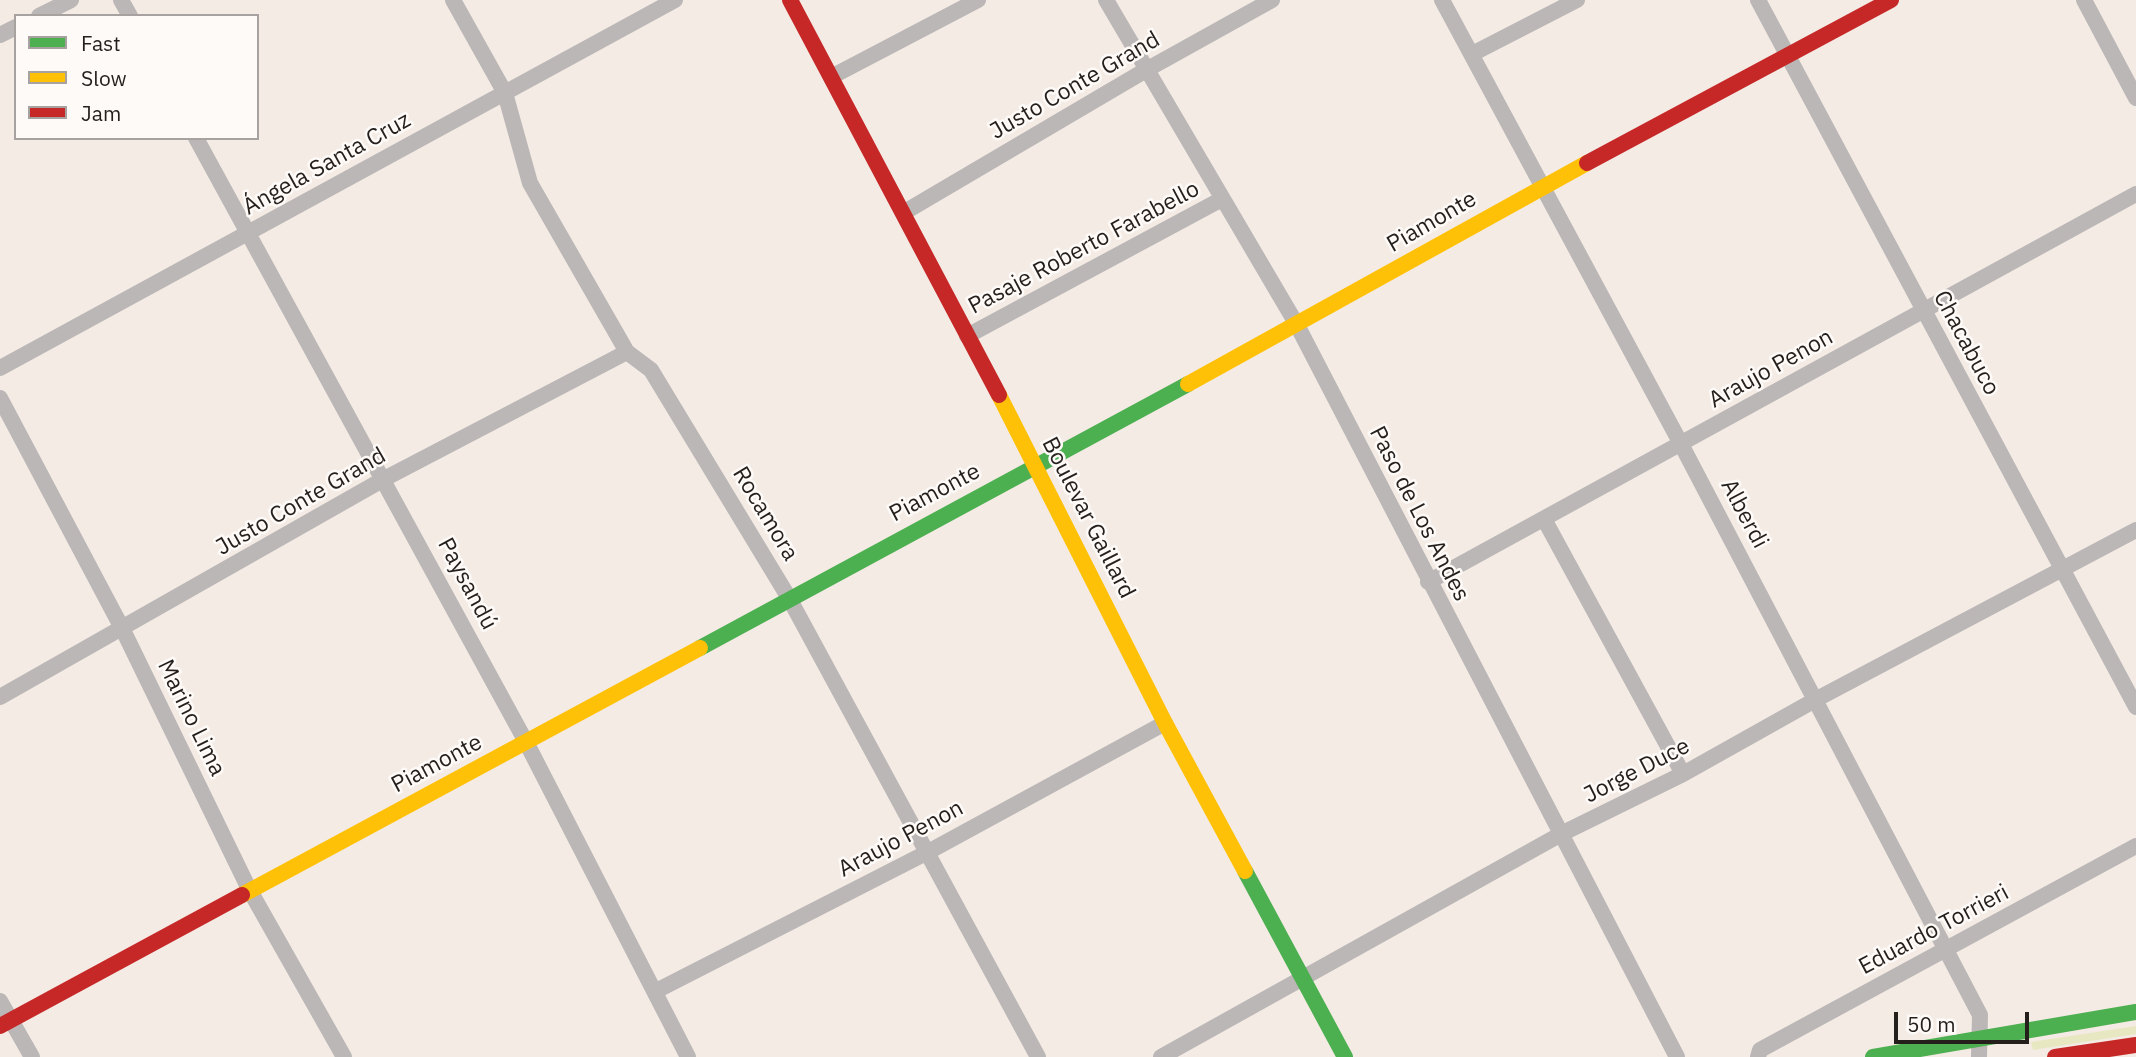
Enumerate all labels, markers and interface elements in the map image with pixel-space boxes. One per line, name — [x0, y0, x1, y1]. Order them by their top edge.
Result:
legend — [14, 14, 259, 140]
street label: Justo Conte Grand — [985, 26, 1165, 146]
text: Fast — [81, 29, 121, 57]
text: Slow — [81, 64, 127, 92]
text: Jam — [81, 99, 121, 127]
street label: Ángela Santa Cruz — [238, 107, 416, 221]
street label: Pasaje Roberto Farabello — [964, 175, 1204, 321]
street label: Piamonte — [1382, 185, 1482, 259]
street label: Chacabuco — [1927, 286, 2005, 400]
street label: Araujo Penon — [1704, 324, 1838, 414]
street label: Paso de Los Andes — [1363, 422, 1475, 606]
street label: Boulevar Gaillard — [1035, 433, 1141, 603]
street label: Justo Conte Grand — [211, 442, 391, 562]
street label: Piamonte — [885, 458, 985, 528]
street label: Rocamora — [726, 462, 804, 566]
street label: Alberdi — [1714, 475, 1774, 553]
street label: Paysandú — [431, 533, 503, 635]
street label: Marino Lima — [151, 655, 231, 781]
street label: Piamonte — [387, 729, 487, 799]
street label: Jorge Duce — [1579, 733, 1695, 809]
street label: Araujo Penon — [834, 795, 968, 883]
street label: Eduardo Torrieri — [1854, 879, 2014, 981]
scale bar — [1898, 998, 2033, 1042]
text: 50 m — [1907, 1010, 1956, 1038]

